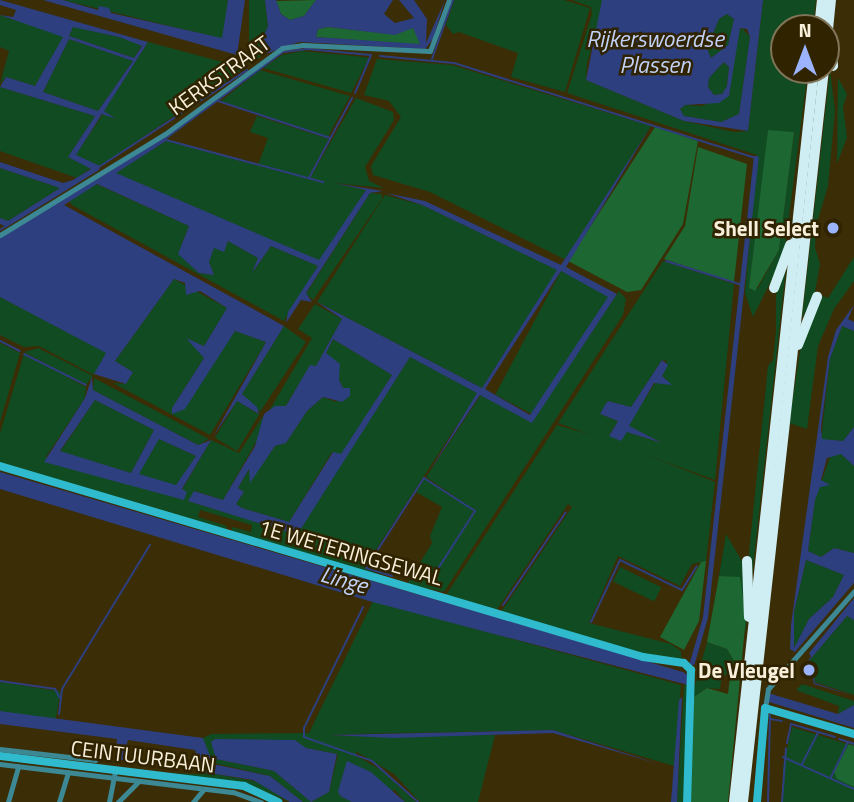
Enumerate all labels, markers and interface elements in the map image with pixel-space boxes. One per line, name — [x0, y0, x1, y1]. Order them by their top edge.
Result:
north arrow — [770, 14, 840, 84]
text: N — [798, 15, 812, 44]
water label: Rijkerswoerdse Plassen — [586, 25, 724, 79]
street label: KERKSTRAAT — [164, 30, 274, 120]
place label: Shell Select — [714, 215, 819, 241]
marker: Shell Select — [825, 220, 841, 236]
street label: 1E WETERINGSEWAL — [256, 514, 446, 590]
water label: Linge — [317, 560, 371, 600]
place label: De Vleugel — [698, 657, 795, 683]
marker: De Vleugel — [801, 662, 817, 678]
street label: CEINTUURBAAN — [69, 735, 217, 777]

